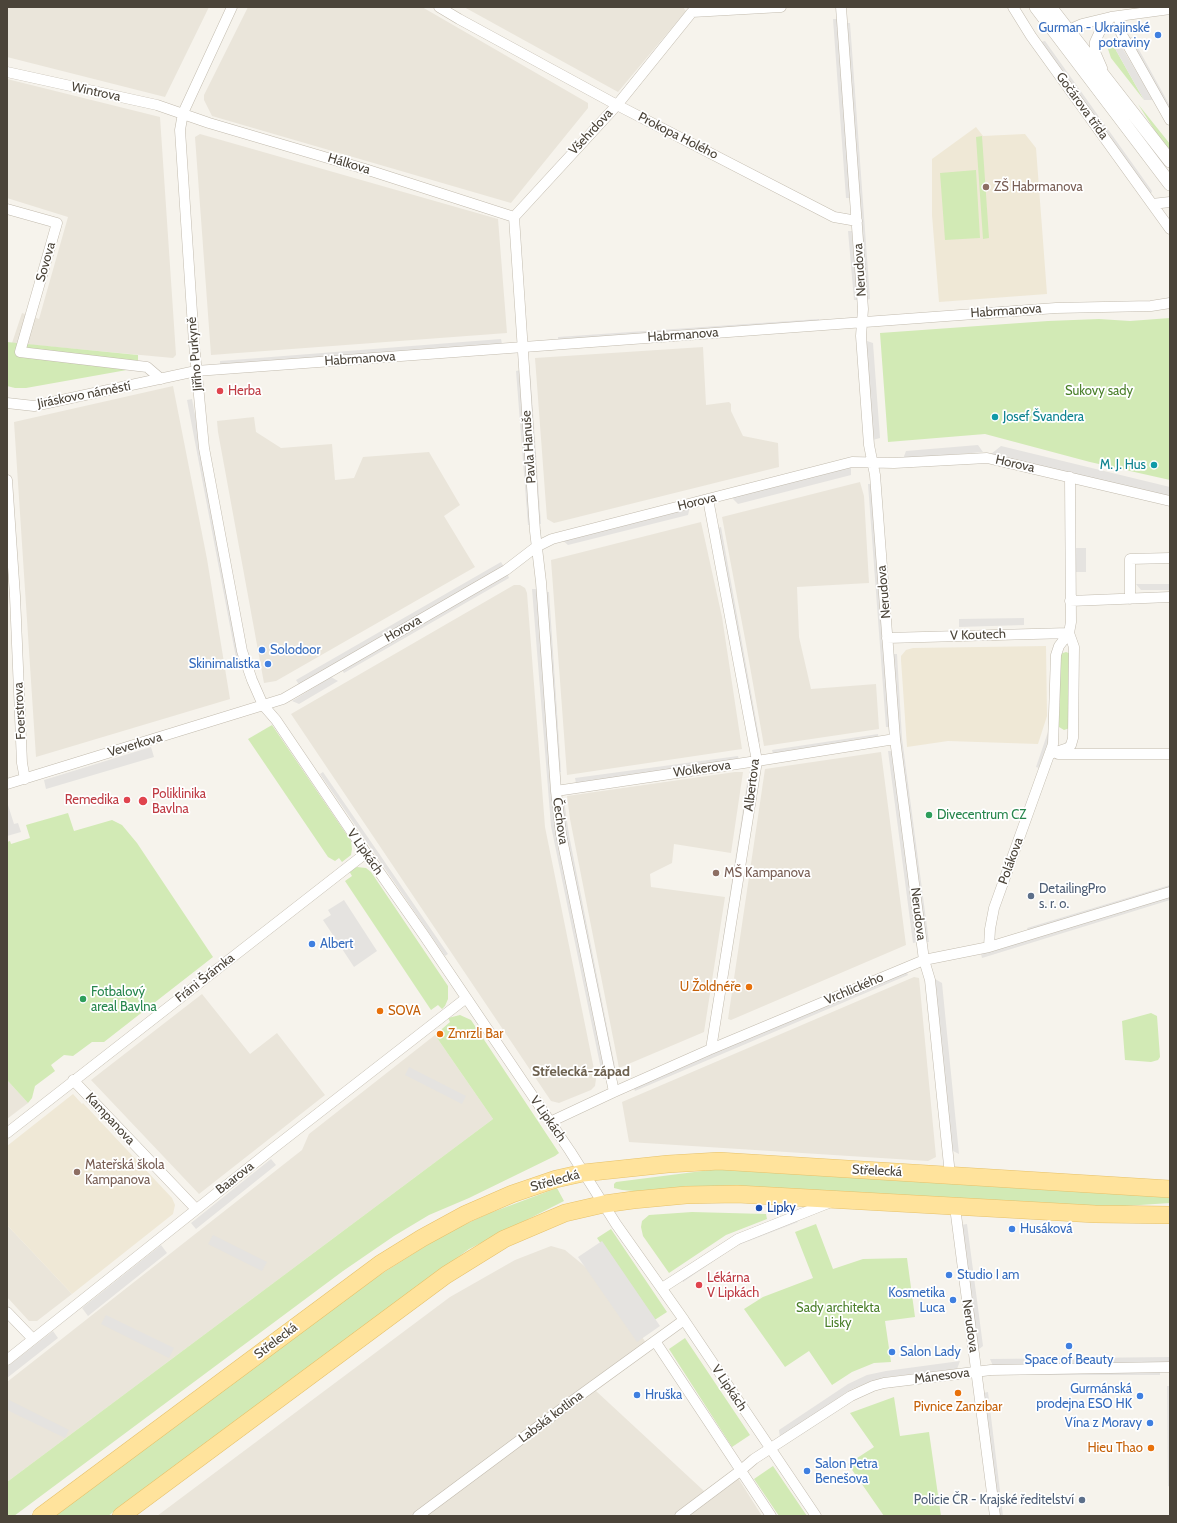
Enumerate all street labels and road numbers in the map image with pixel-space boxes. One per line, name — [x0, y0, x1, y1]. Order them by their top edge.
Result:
street label: Gočárova třída — [1052, 69, 1112, 143]
street label: Wintrova — [70, 79, 122, 105]
street label: Všehrdova — [566, 106, 616, 158]
street label: Prokopa Holého — [635, 109, 721, 163]
street label: Hálkova — [326, 150, 372, 178]
street label: Sovova — [33, 240, 59, 284]
street label: Nerudova — [850, 243, 870, 297]
street label: Habrmanova — [970, 301, 1042, 321]
street label: Jiřího Purkyně — [184, 316, 206, 392]
street label: Habrmanova — [647, 325, 719, 345]
street label: Habrmanova — [324, 349, 396, 369]
street label: Jiráskovo náměstí — [36, 378, 132, 412]
street label: Pavla Hanuše — [519, 410, 539, 484]
street label: Horova — [994, 452, 1036, 476]
street label: Horova — [676, 490, 718, 514]
street label: Nerudova — [874, 565, 894, 619]
street label: Horova — [382, 612, 424, 646]
street label: V Koutech — [950, 626, 1006, 644]
street label: Foerstrova — [11, 682, 29, 740]
street label: Veverkova — [106, 729, 164, 761]
street label: Wolkerova — [672, 757, 732, 781]
street label: Albertova — [741, 758, 763, 812]
street label: Čechova — [549, 797, 571, 845]
street label: V Lipkách — [344, 826, 386, 878]
street label: Polákova — [995, 835, 1027, 887]
street label: Nerudova — [907, 887, 929, 941]
street label: Fráni Šrámka — [172, 950, 238, 1006]
street label: Vrchlického — [822, 970, 886, 1008]
street label: Kampanova — [82, 1090, 138, 1148]
street label: V Lipkách — [527, 1093, 569, 1145]
street label: Baarova — [213, 1158, 257, 1198]
street label: Střelecká — [852, 1162, 902, 1180]
street label: Střelecká — [529, 1167, 581, 1195]
street label: Nerudova — [959, 1298, 981, 1354]
street label: Střelecká — [251, 1320, 301, 1362]
street label: V Lipkách — [708, 1362, 750, 1414]
street label: Mánesova — [913, 1365, 971, 1387]
street label: Labská kotlina — [516, 1388, 586, 1446]

